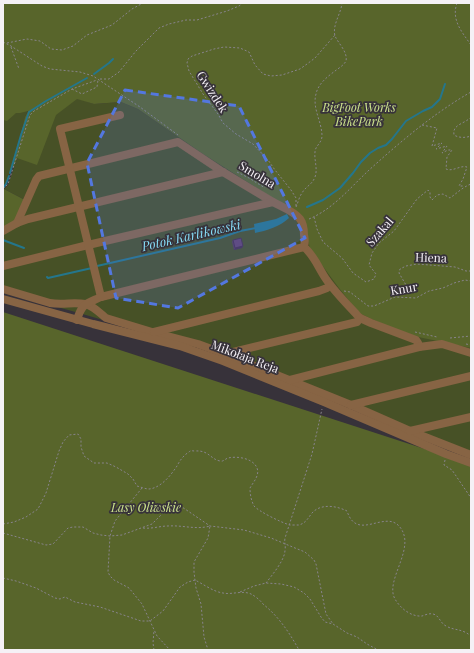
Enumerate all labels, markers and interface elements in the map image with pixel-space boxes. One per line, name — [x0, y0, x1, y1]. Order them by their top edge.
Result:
street label: Gwizdek — [193, 68, 232, 116]
park label: BigFoot Works BikePark — [321, 99, 396, 129]
street label: Smolna — [236, 157, 279, 191]
street label: Szakal — [362, 213, 397, 249]
water label: Potok Karlikowski — [139, 215, 243, 254]
street label: Hiena — [415, 248, 447, 266]
street label: Knur — [389, 278, 419, 298]
street label: Mikołaja Reja — [209, 336, 281, 376]
park label: Lasy Oliwskie — [110, 499, 181, 515]

